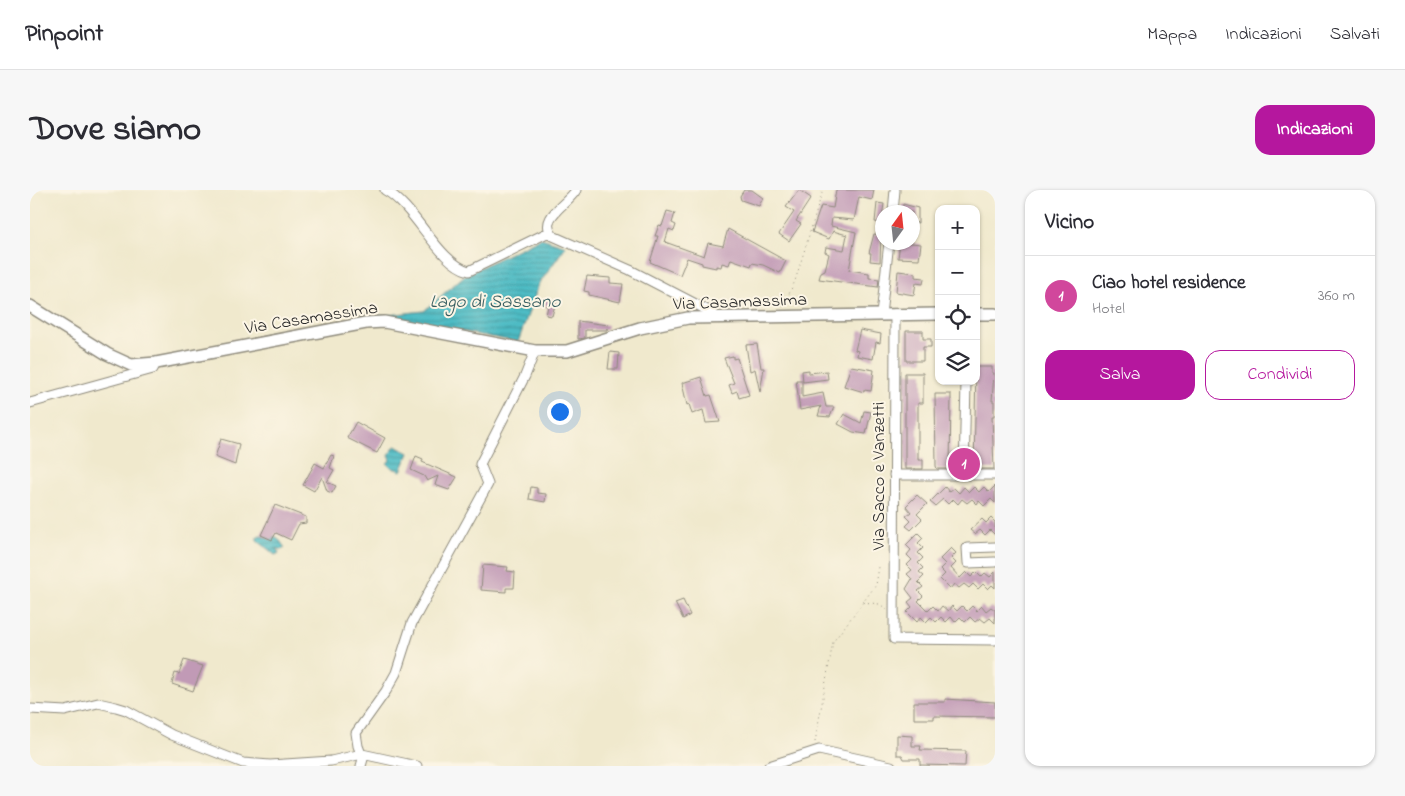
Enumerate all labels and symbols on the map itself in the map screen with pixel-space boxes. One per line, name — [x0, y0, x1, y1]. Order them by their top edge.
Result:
north arrow — [875, 205, 920, 250]
street label: Via Casamassima — [672, 288, 808, 318]
water label: Lago di Sassano — [430, 289, 561, 317]
street label: Via Casamassima — [242, 296, 380, 342]
your location — [547, 399, 573, 425]
street label: Via Sacco e Vanzetti — [867, 402, 893, 551]
pin: 1 — [948, 445, 980, 483]

